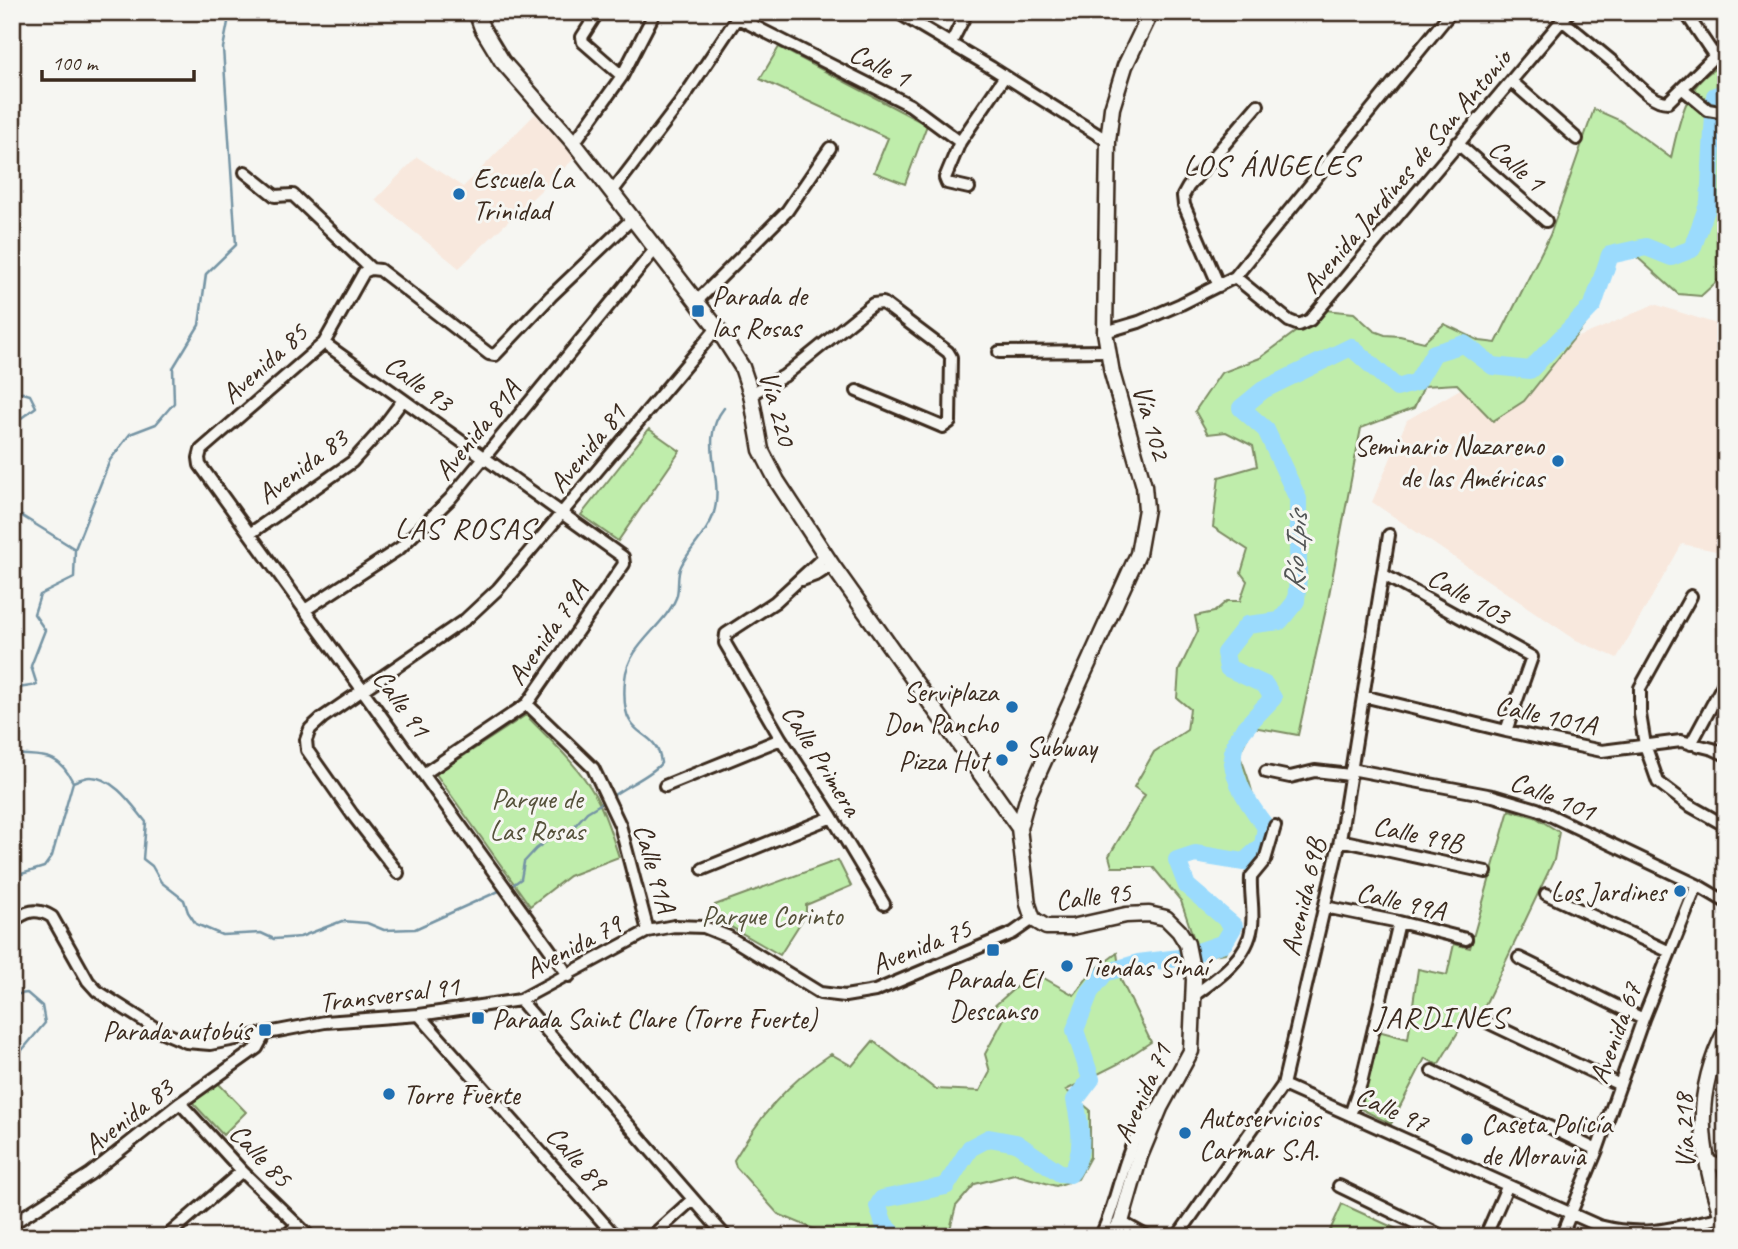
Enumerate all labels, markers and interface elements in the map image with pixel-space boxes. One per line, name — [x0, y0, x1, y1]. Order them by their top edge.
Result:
street label: Calle 1 — [844, 35, 917, 96]
scale bar — [42, 38, 194, 82]
street label: Avenida Jardines de San Antonio — [1293, 39, 1521, 300]
text: 100 m — [52, 50, 99, 76]
street label: Calle 1 — [1482, 131, 1553, 200]
district label: LOS ÁNGELES — [1183, 146, 1362, 184]
place label: Escuela La Trinidad — [473, 161, 576, 228]
marker: Escuela La Trinidad — [451, 186, 467, 202]
place label: Parada de las Rosas — [712, 278, 809, 345]
marker: Parada de las Rosas — [690, 303, 706, 319]
street label: Avenida 85 — [213, 314, 316, 411]
street label: Calle 93 — [378, 347, 462, 421]
street label: Vía 220 — [751, 367, 805, 451]
street label: Avenida 81A — [426, 371, 529, 487]
street label: Vía 102 — [1125, 381, 1180, 466]
street label: Avenida 81 — [540, 395, 634, 500]
street label: Avenida 83 — [250, 419, 356, 511]
place label: Seminario Nazareno de las Américas — [1354, 428, 1546, 495]
marker: Seminario Nazareno de las Américas — [1550, 453, 1566, 469]
water label: Río Ipís — [1274, 506, 1316, 592]
district label: LAS ROSAS — [395, 509, 539, 547]
street label: Calle 103 — [1422, 559, 1518, 634]
street label: Avenida 79A — [499, 573, 596, 692]
street label: Calle 91 — [366, 662, 439, 745]
place label: Serviplaza Don Pancho — [884, 674, 1000, 741]
street label: Calle 101A — [1492, 687, 1602, 743]
street label: Calle Primera — [774, 698, 871, 824]
marker: Serviplaza Don Pancho — [1004, 699, 1020, 715]
place label: Subway — [1026, 729, 1099, 764]
marker: Subway — [1004, 738, 1020, 754]
place label: Pizza Hut — [898, 743, 992, 778]
marker: Pizza Hut — [994, 752, 1010, 768]
street label: Calle 101 — [1505, 763, 1602, 829]
park label: Parque de Las Rosas — [490, 781, 587, 848]
street label: Calle 99B — [1370, 807, 1468, 861]
street label: Calle 91A — [626, 820, 685, 918]
street label: Avenida 69B — [1273, 833, 1334, 959]
street label: Calle 95 — [1053, 874, 1134, 918]
street label: Calle 99A — [1353, 874, 1451, 929]
place label: Los Jardines — [1550, 874, 1668, 909]
marker: Los Jardines — [1672, 883, 1688, 899]
park label: Parque Corinto — [701, 898, 845, 933]
street label: Avenida 79 — [519, 905, 629, 986]
street label: Avenida 75 — [866, 910, 977, 982]
marker: Parada El Descanso — [985, 942, 1001, 958]
place label: Tiendas Sinaí — [1081, 949, 1214, 984]
marker: Tiendas Sinaí — [1059, 958, 1075, 974]
place label: Parada El Descanso — [946, 961, 1045, 1028]
street label: Transversal 91 — [317, 968, 463, 1020]
street label: Avenida 67 — [1581, 977, 1650, 1088]
district label: JARDINES — [1372, 998, 1511, 1036]
place label: Parada Saint Clare (Torre Fuerte) — [492, 1001, 819, 1036]
marker: Parada Saint Clare (Torre Fuerte) — [470, 1010, 486, 1026]
place label: Parada autobús — [102, 1013, 253, 1048]
marker: Parada autobús — [257, 1022, 273, 1038]
street label: Avenida 71 — [1105, 1037, 1180, 1148]
street label: Avenida 83 — [76, 1069, 182, 1162]
place label: Torre Fuerte — [403, 1077, 522, 1112]
street label: Calle 97 — [1350, 1078, 1435, 1141]
marker: Torre Fuerte — [381, 1086, 397, 1102]
street label: Vía 218 — [1665, 1090, 1703, 1169]
place label: Autoservicios Carmar S.A. — [1199, 1100, 1323, 1167]
place label: Caseta Policía de Moravia — [1481, 1106, 1614, 1173]
street label: Calle 85 — [222, 1116, 301, 1195]
street label: Calle 89 — [539, 1118, 617, 1200]
marker: Autoservicios Carmar S.A. — [1177, 1125, 1193, 1141]
marker: Caseta Policía de Moravia — [1459, 1131, 1475, 1147]

